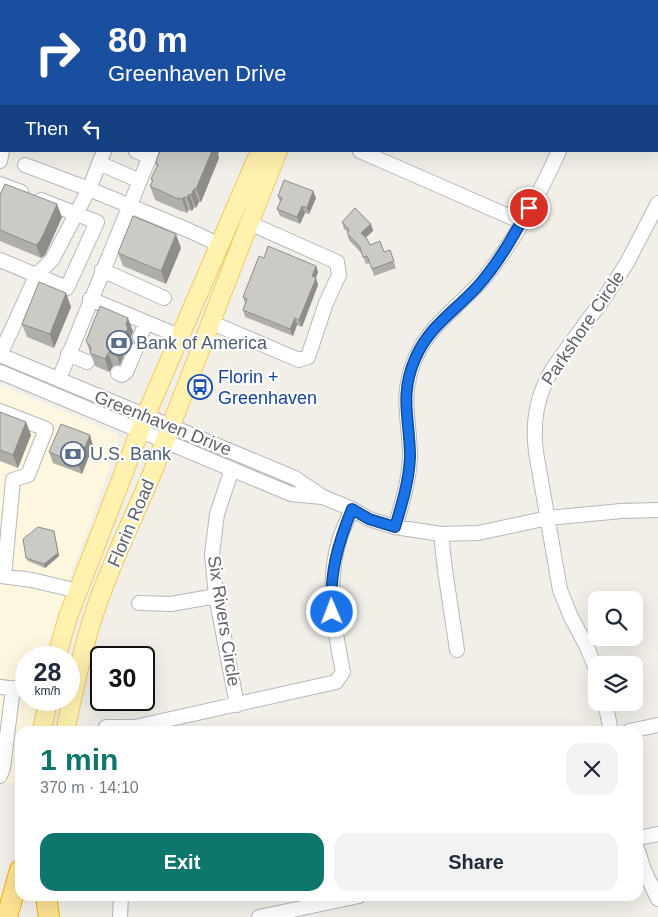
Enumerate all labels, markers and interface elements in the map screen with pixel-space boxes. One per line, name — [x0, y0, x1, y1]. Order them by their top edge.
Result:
icon: right — [25, 20, 90, 85]
text: 80 m — [108, 20, 188, 59]
text: Greenhaven Drive — [108, 61, 287, 86]
icon: left — [78, 115, 106, 143]
text: Then — [25, 118, 68, 139]
pin — [508, 187, 550, 229]
icon: arrive — [515, 194, 543, 222]
street label: Parkshore Circle — [538, 267, 628, 389]
bank icon: Bank of America — [106, 330, 132, 356]
place label: Bank of America — [136, 333, 268, 353]
place label: Florin + Greenhaven — [218, 367, 317, 408]
bus stop icon: Florin + Greenhaven — [187, 374, 213, 400]
street label: Greenhaven Drive — [92, 386, 234, 460]
bank icon: U.S. Bank — [60, 441, 86, 467]
place label: U.S. Bank — [90, 444, 172, 464]
street label: Florin Road — [104, 476, 158, 570]
street label: Six Rivers Circle — [204, 554, 244, 688]
position arrow — [305, 585, 357, 637]
map controls — [588, 591, 643, 711]
button: search — [588, 591, 643, 646]
speed limit sign: 30 — [90, 646, 155, 711]
button: layers — [588, 656, 643, 711]
text: 28 — [34, 658, 61, 686]
text: km/h — [34, 684, 61, 698]
text: 1 min — [40, 743, 118, 776]
button: close — [566, 743, 618, 795]
text: 370 m · 14:10 — [40, 779, 139, 796]
button: Exit — [40, 833, 324, 891]
button: Share — [334, 833, 618, 891]

